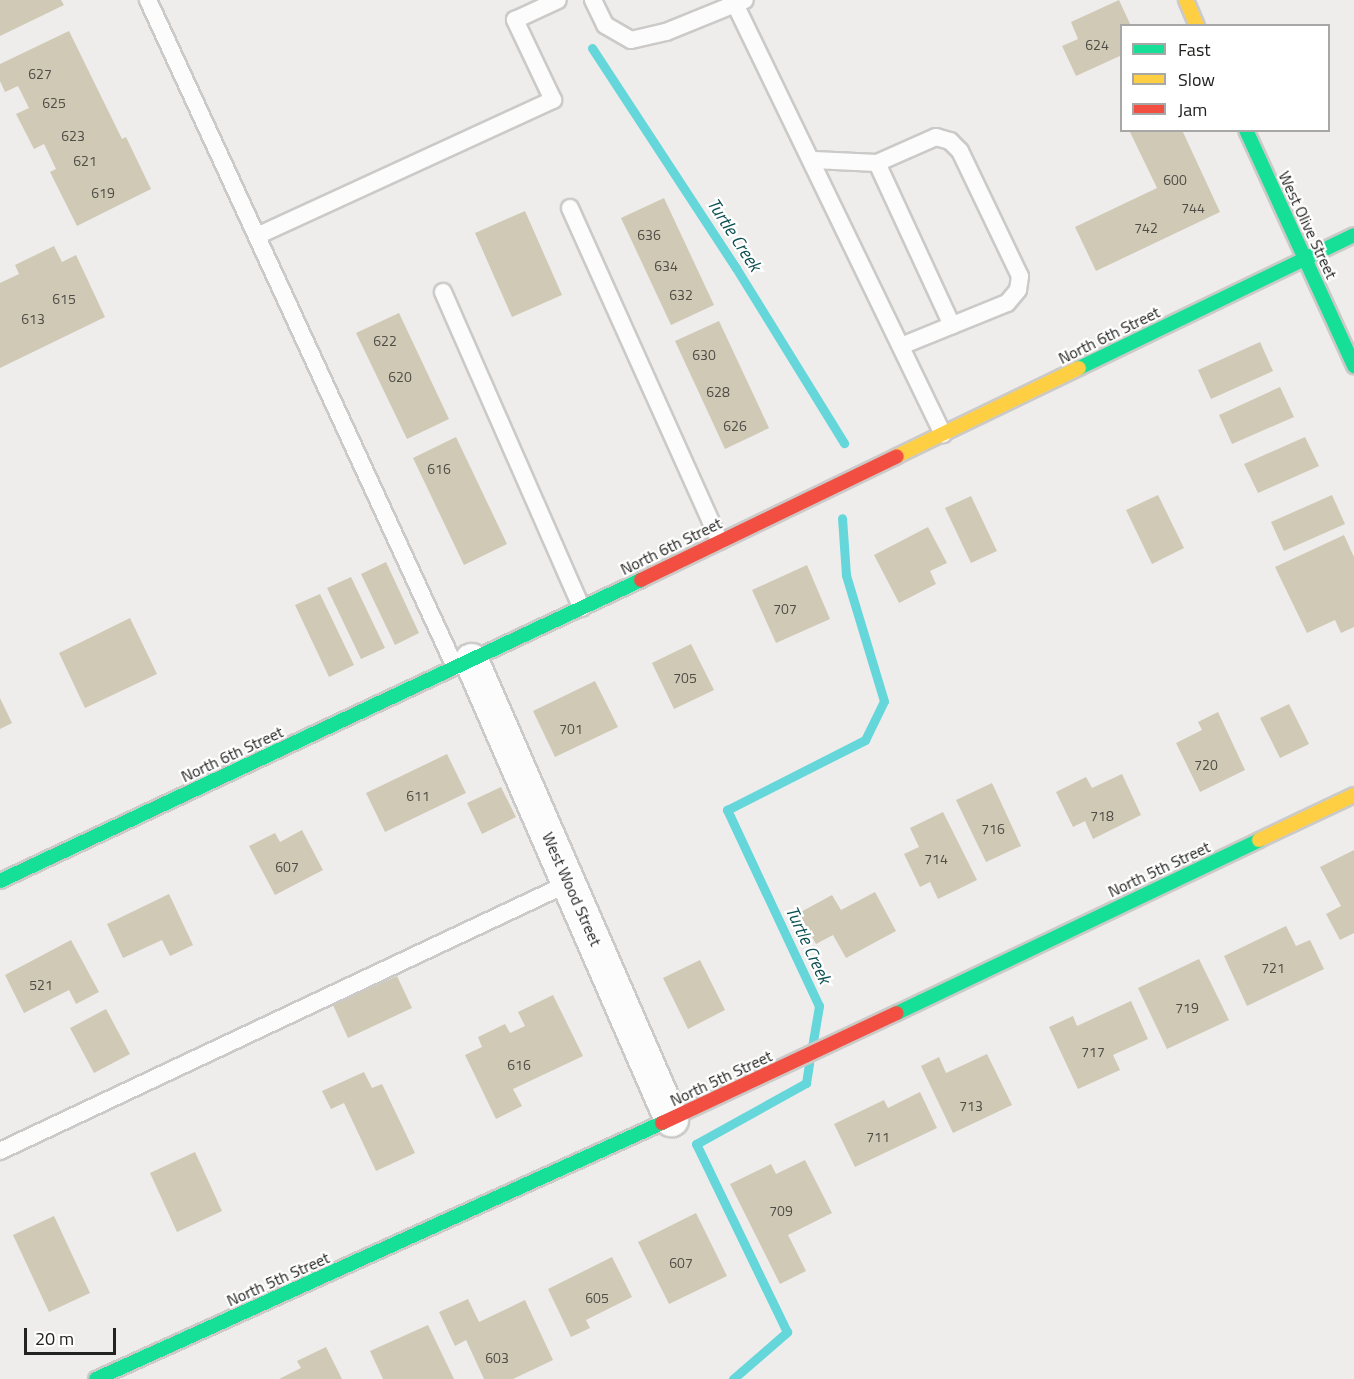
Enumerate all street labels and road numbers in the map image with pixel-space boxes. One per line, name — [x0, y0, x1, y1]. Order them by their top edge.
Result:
street label: West Olive Street — [1275, 168, 1341, 282]
street label: North 6th Street — [1055, 302, 1163, 368]
street label: North 6th Street — [617, 513, 725, 579]
street label: North 6th Street — [178, 722, 286, 786]
street label: West Wood Street — [538, 829, 606, 949]
street label: North 5th Street — [1105, 837, 1213, 901]
street label: North 5th Street — [667, 1046, 775, 1110]
street label: North 5th Street — [224, 1248, 332, 1310]

